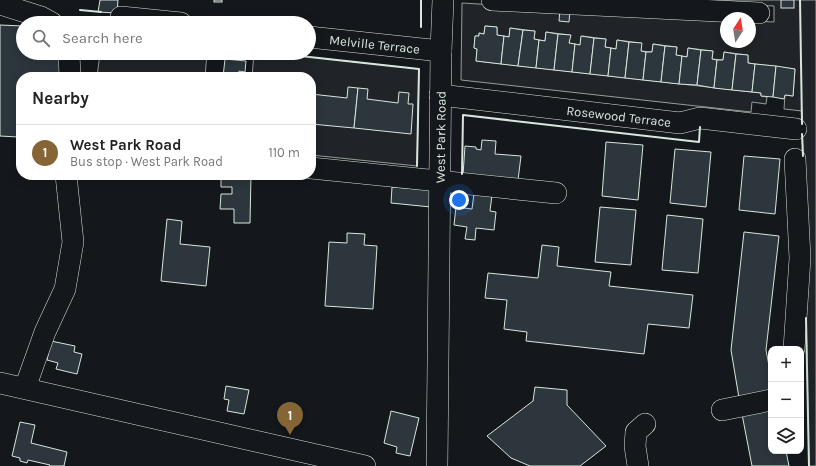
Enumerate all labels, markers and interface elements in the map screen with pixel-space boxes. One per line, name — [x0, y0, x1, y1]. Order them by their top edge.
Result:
north arrow — [720, 12, 756, 48]
search box — [16, 16, 316, 60]
icon: search — [30, 27, 52, 49]
text: Search here — [62, 29, 143, 47]
street label: Melville Terrace — [329, 32, 421, 56]
text: Nearby — [32, 88, 89, 108]
street label: West Park Road — [432, 91, 448, 183]
street label: Rosewood Terrace — [566, 102, 672, 129]
text: West Park Road — [70, 136, 181, 154]
text: 1 — [43, 145, 47, 160]
text: 110 m — [268, 145, 300, 160]
text: Bus stop · West Park Road — [70, 154, 223, 169]
your location — [449, 190, 469, 210]
map controls — [768, 346, 804, 454]
button: + — [768, 346, 804, 382]
button: − — [768, 382, 804, 418]
pin: 1 — [277, 402, 303, 435]
button: layers — [768, 418, 804, 454]

